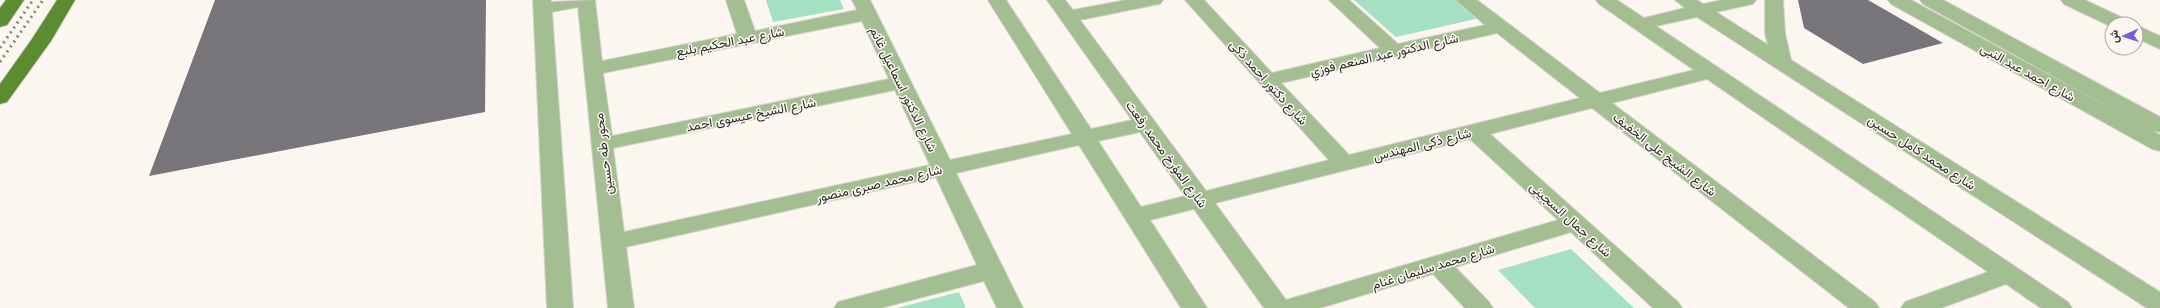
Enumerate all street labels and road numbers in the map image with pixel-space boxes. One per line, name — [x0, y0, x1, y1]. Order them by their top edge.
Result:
street label: شارع عبد الحكيم بلبع — [675, 23, 786, 61]
street label: شارع الدكتور اسماعيل غانم — [865, 24, 941, 155]
street label: شارع الدكتور عبد المنعم فوزي — [1308, 29, 1460, 82]
street label: شارع دكتور احمد ذكى — [1225, 36, 1311, 129]
street label: شارع احمد عبد النبى — [1977, 39, 2078, 106]
street label: شارع الشيخ عيسوى احمد — [685, 94, 818, 136]
street label: شارع المؤرخ محمد رفعت — [1121, 97, 1211, 212]
street label: شارع الشيخ على الخفيف — [1609, 109, 1720, 201]
street label: شارع محمد كامل حسين — [1864, 111, 1979, 195]
street label: محور طه حسين — [590, 112, 617, 196]
street label: شارع ذكى المهندس — [1371, 124, 1473, 166]
street label: شارع محمد صبرى منصور — [814, 161, 944, 207]
street label: شارع جمال السجينى — [1525, 178, 1615, 261]
street label: شارع محمد سليمان غنام — [1370, 240, 1497, 294]

